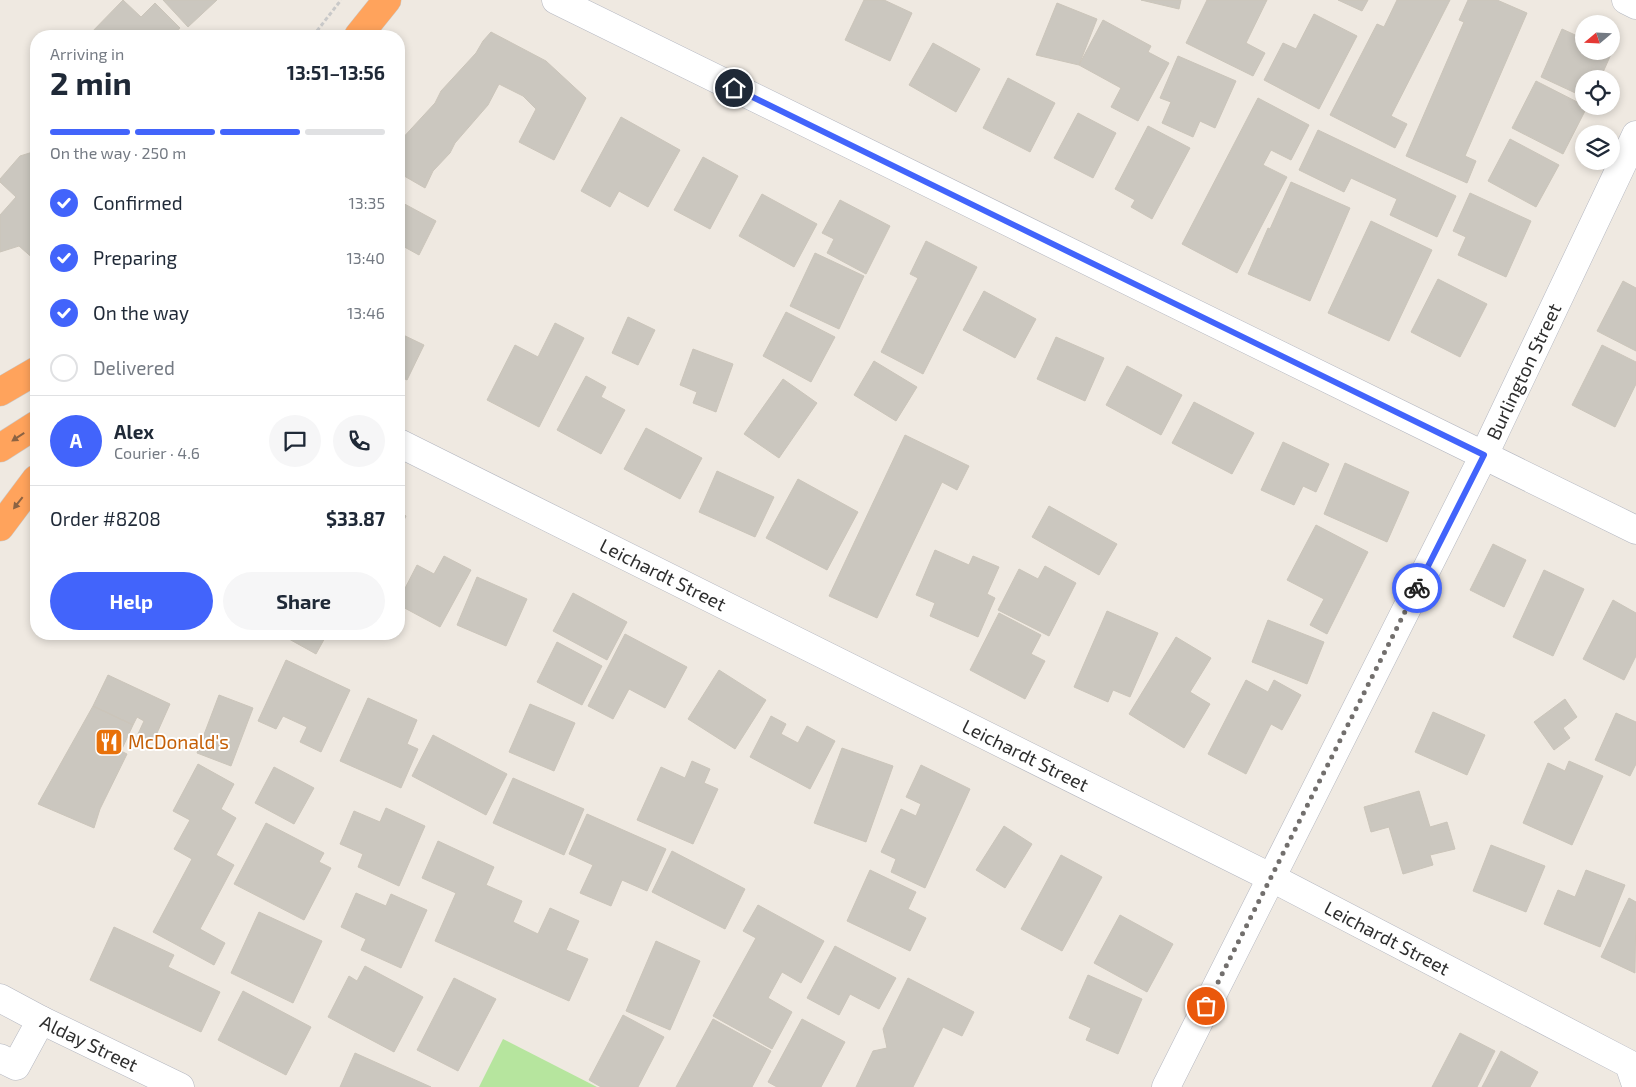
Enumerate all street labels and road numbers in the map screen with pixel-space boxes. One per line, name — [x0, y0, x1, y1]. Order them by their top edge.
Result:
street label: Burlington Street — [1481, 299, 1565, 443]
street label: Leichardt Street — [596, 533, 730, 615]
street label: Leichardt Street — [959, 714, 1093, 796]
street label: Leichardt Street — [1321, 895, 1454, 980]
street label: Alday Street — [37, 1009, 142, 1076]

